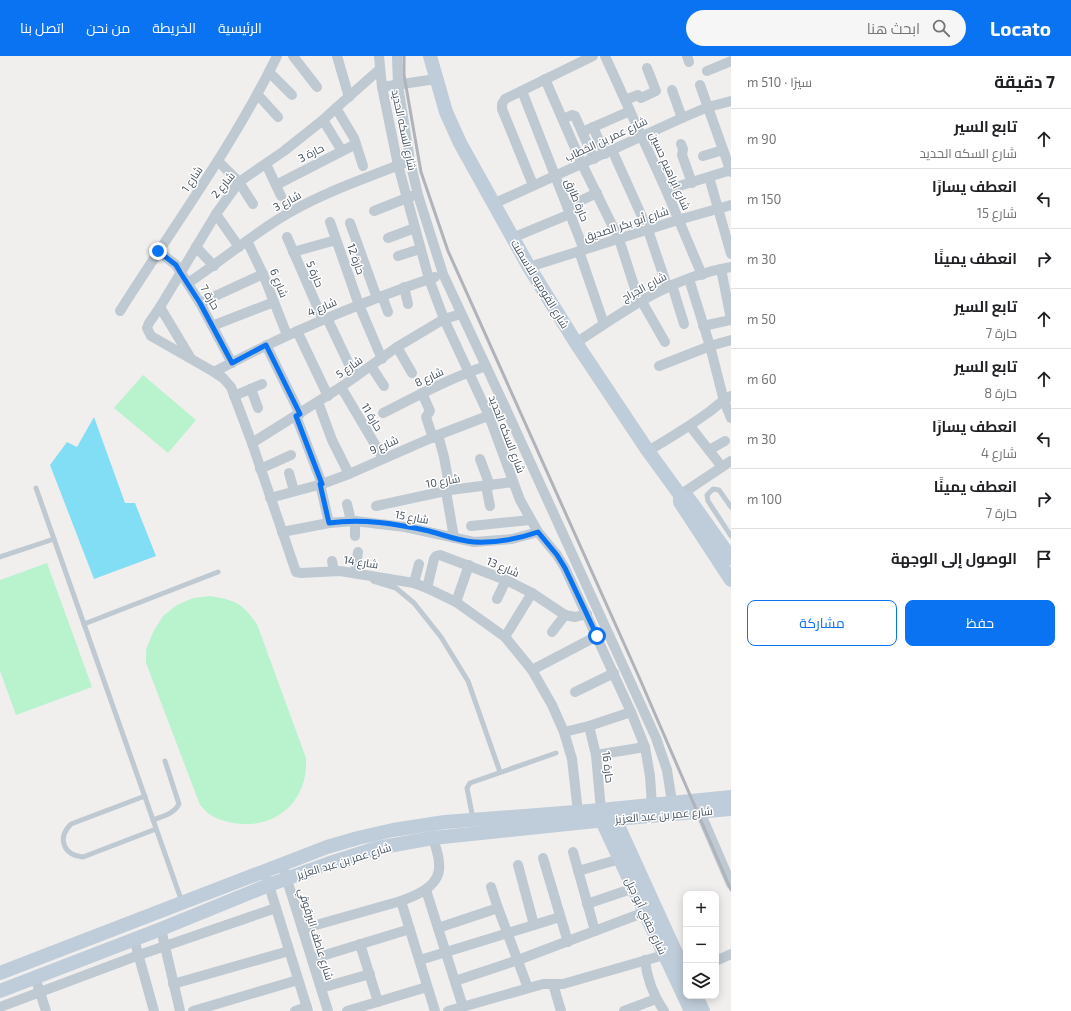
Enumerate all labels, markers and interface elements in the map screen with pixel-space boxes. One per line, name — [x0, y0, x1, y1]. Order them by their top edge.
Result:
search box — [686, 10, 966, 46]
icon: search — [930, 17, 952, 39]
text: Locato — [990, 17, 1051, 40]
text: اتصل بنا — [20, 19, 64, 36]
text: من نحن — [86, 19, 130, 36]
text: الخريطة — [152, 19, 196, 36]
text: الرئيسية — [218, 19, 262, 36]
text: ابحث هنا — [867, 19, 920, 37]
text: 7 دقيقة — [994, 71, 1055, 91]
text: سيرًا · 510 m — [747, 74, 812, 90]
street label: شارع السكه الحديد — [388, 88, 419, 172]
street label: شارع عمر بن الخطاب — [563, 114, 650, 165]
text: تابع السير — [954, 117, 1017, 135]
icon: ahead — [1033, 128, 1055, 150]
street label: شارع ابراهيم حسين — [646, 130, 694, 213]
text: 90 m — [747, 131, 777, 147]
street label: حارة 3 — [296, 141, 326, 165]
text: شارع السكه الحديد — [919, 145, 1017, 161]
street label: شارع 1 — [178, 163, 207, 195]
street label: شارع 2 — [208, 169, 239, 202]
street label: حارة طارق — [562, 177, 592, 223]
text: انعطف يسارًا — [932, 177, 1017, 195]
street label: شارع 3 — [271, 188, 304, 215]
icon: left — [1033, 188, 1055, 210]
text: 150 m — [747, 191, 781, 207]
street label: شارع أبو بكر الصديق — [582, 204, 671, 245]
text: شارع 15 — [977, 205, 1017, 221]
street label: شارع القوميه للاسمنت — [507, 237, 572, 332]
route end — [149, 242, 167, 260]
street label: حارة 12 — [344, 242, 368, 276]
icon: right — [1033, 248, 1055, 270]
text: انعطف يمينًا — [934, 249, 1017, 267]
text: 30 m — [747, 251, 776, 267]
street label: حارة 5 — [303, 259, 327, 289]
street label: شارع 6 — [266, 266, 291, 300]
street label: شارع الجراج — [619, 269, 669, 306]
street label: حارة 7 — [197, 282, 223, 312]
street label: شارع 4 — [305, 295, 339, 320]
text: تابع السير — [954, 297, 1017, 315]
icon: ahead — [1033, 308, 1055, 330]
text: 50 m — [747, 311, 776, 327]
text: حارة 7 — [985, 325, 1017, 341]
street label: شارع 5 — [333, 353, 366, 382]
text: تابع السير — [954, 357, 1017, 375]
street label: شارع 8 — [412, 364, 446, 391]
icon: ahead — [1033, 368, 1055, 390]
text: 60 m — [747, 371, 777, 387]
text: حارة 8 — [984, 385, 1017, 401]
street label: شارع السكه الحديد — [485, 393, 528, 475]
street label: حارة 11 — [358, 401, 386, 433]
text: انعطف يسارًا — [932, 417, 1017, 435]
icon: left — [1033, 428, 1055, 450]
text: 30 m — [747, 431, 776, 447]
street label: شارع 9 — [367, 433, 401, 458]
text: شارع 4 — [981, 445, 1017, 461]
street label: شارع 10 — [425, 471, 462, 492]
text: انعطف يمينًا — [934, 477, 1017, 495]
icon: right — [1033, 488, 1055, 510]
text: 100 m — [747, 491, 782, 507]
text: حارة 7 — [985, 505, 1017, 521]
street label: شارع 15 — [394, 507, 430, 528]
icon: arrive — [1033, 548, 1055, 570]
text: الوصول إلى الوجهة — [891, 549, 1017, 567]
street label: شارع 14 — [343, 553, 379, 572]
street label: شارع 13 — [484, 554, 522, 581]
button: مشاركة — [747, 600, 897, 646]
button: حفظ — [905, 600, 1055, 646]
route start — [588, 627, 606, 645]
street label: حارة 16 — [599, 750, 617, 784]
street label: شارع عمر بن عبد العزيز — [614, 804, 714, 827]
street label: شارع عمر بن عبد العزيز — [294, 840, 393, 883]
street label: شارع حفني أبو جبل — [620, 875, 670, 958]
street label: شارع عاطف البرقوقي — [293, 886, 337, 982]
map controls — [683, 891, 719, 999]
button: + — [683, 891, 719, 927]
button: − — [683, 927, 719, 963]
button: layers — [683, 963, 719, 999]

